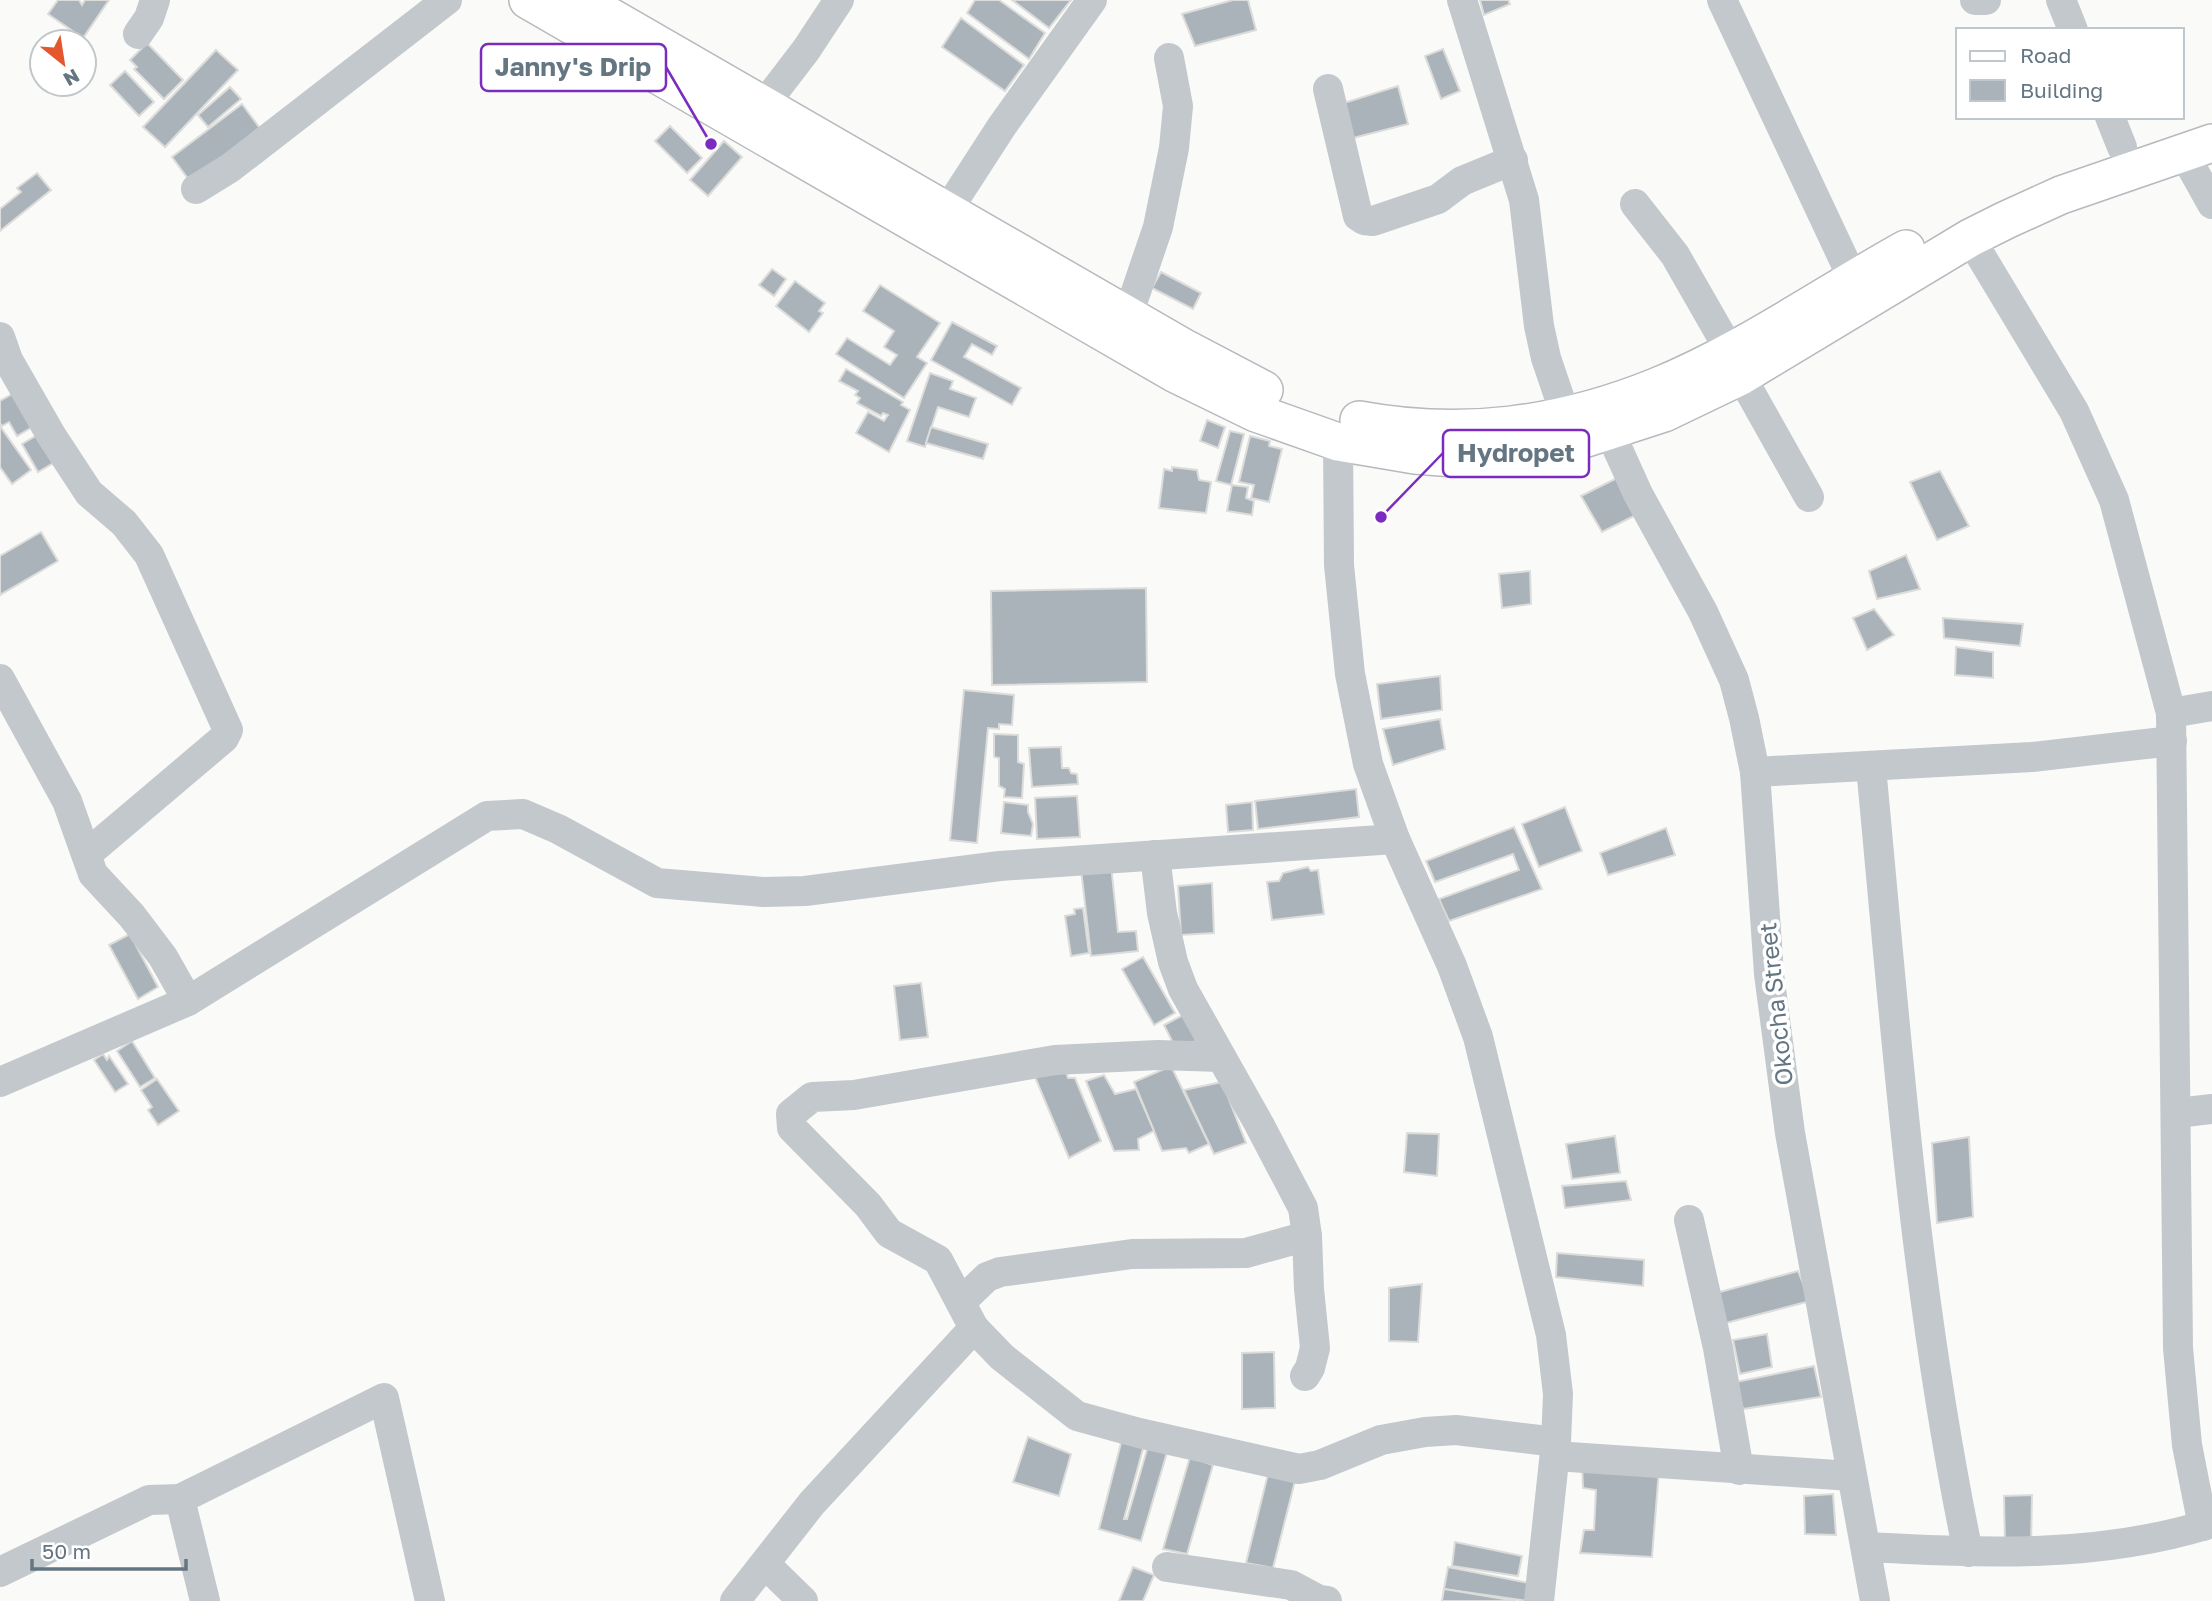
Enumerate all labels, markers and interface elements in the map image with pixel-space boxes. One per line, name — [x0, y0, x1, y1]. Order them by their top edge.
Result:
north arrow — [28, 28, 98, 98]
legend — [1956, 28, 2184, 119]
text: Road — [2020, 42, 2071, 68]
callout: Janny's Drip — [481, 44, 666, 91]
text: Janny's Drip — [495, 51, 651, 82]
text: N — [60, 65, 84, 92]
text: Building — [2020, 77, 2103, 103]
callout: Hydropet — [1443, 430, 1589, 477]
text: Hydropet — [1457, 437, 1575, 468]
street label: Okocha Street — [1752, 921, 1798, 1087]
scale bar — [32, 1528, 186, 1572]
text: 50 m — [42, 1538, 91, 1564]

